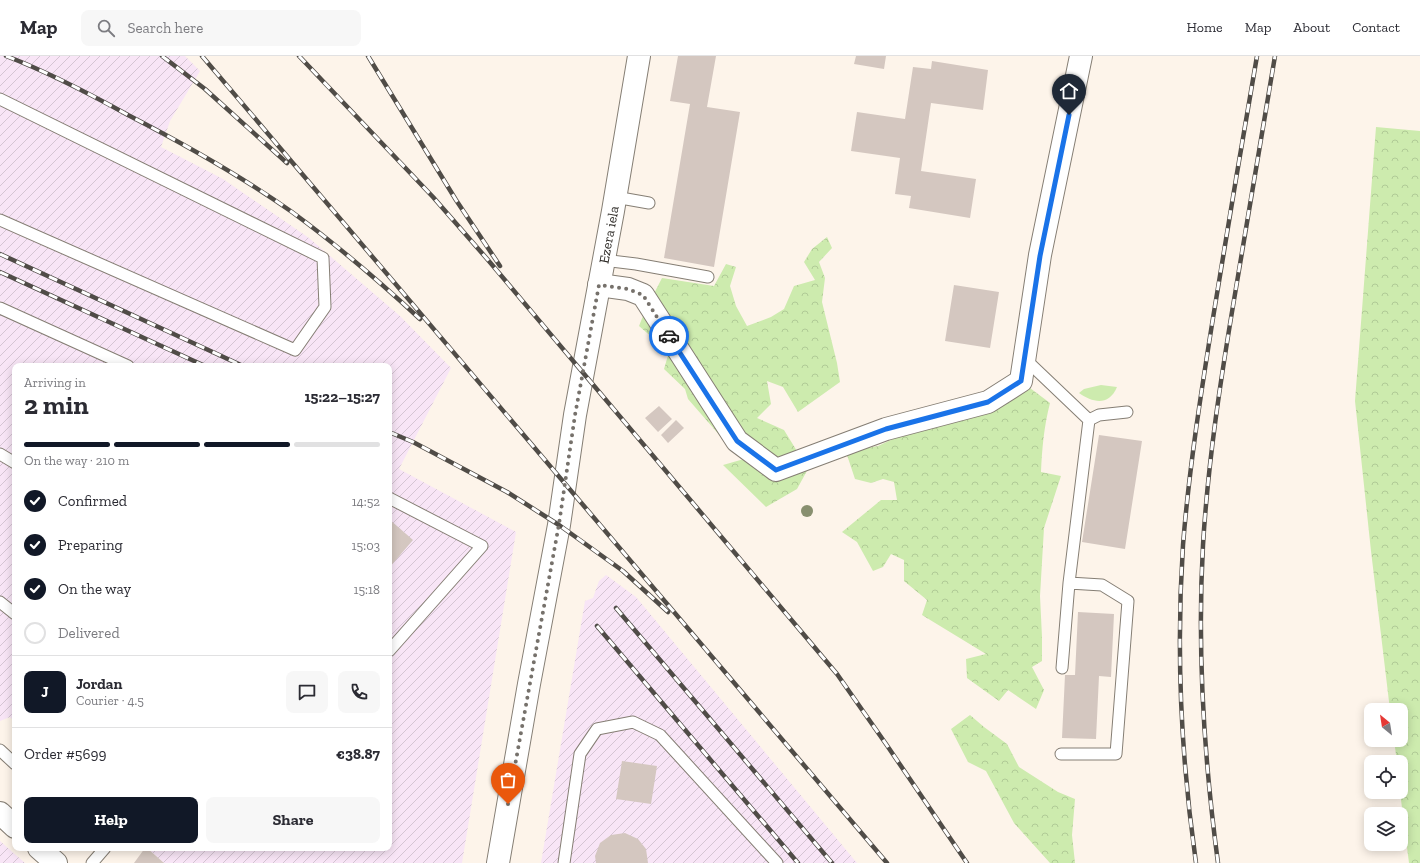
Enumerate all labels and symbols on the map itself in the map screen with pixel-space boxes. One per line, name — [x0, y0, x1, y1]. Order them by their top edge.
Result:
pin — [1052, 74, 1086, 115]
street label: Ezera iela — [595, 204, 622, 265]
courier — [649, 316, 689, 356]
north arrow — [1364, 703, 1408, 747]
pin — [491, 763, 525, 804]

